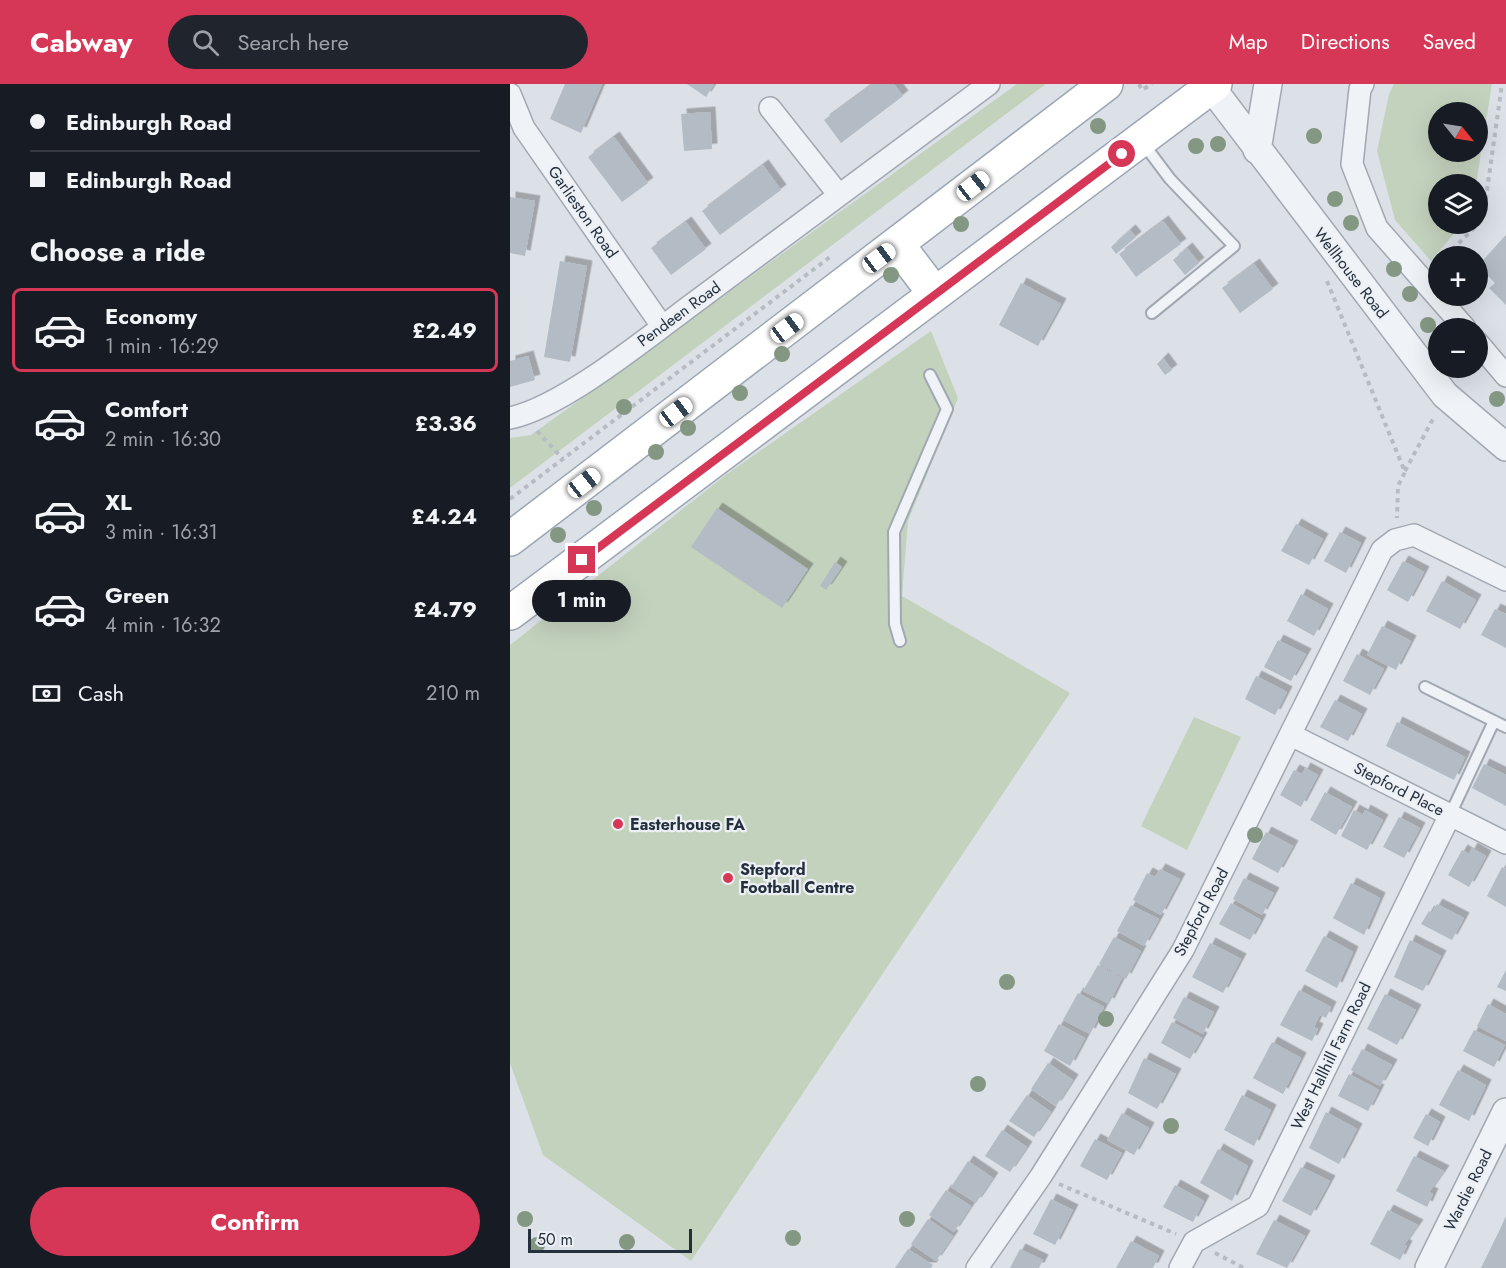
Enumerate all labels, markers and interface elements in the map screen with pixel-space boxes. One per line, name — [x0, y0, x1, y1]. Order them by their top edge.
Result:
search box — [168, 15, 588, 69]
text: Cabway — [30, 22, 132, 63]
icon: search — [189, 26, 222, 59]
text: Search here — [237, 26, 349, 58]
text: Map — [1229, 27, 1268, 57]
text: Directions — [1301, 27, 1390, 57]
text: Saved — [1423, 27, 1476, 57]
north arrow — [1428, 102, 1488, 162]
map controls — [1428, 102, 1488, 378]
text: Edinburgh Road — [66, 106, 232, 138]
route start — [1108, 140, 1135, 167]
street label: Garlieston Road — [542, 161, 624, 263]
text: Edinburgh Road — [66, 164, 232, 196]
car — [953, 168, 993, 204]
button: layers — [1428, 174, 1488, 234]
street label: Wellhouse Road — [1308, 223, 1394, 323]
text: Choose a ride — [30, 232, 205, 271]
car — [859, 240, 899, 276]
button: + — [1428, 246, 1488, 306]
street label: Pendeen Road — [632, 276, 726, 352]
text: Economy — [105, 300, 197, 332]
icon: car — [33, 303, 87, 357]
car — [767, 310, 807, 346]
text: £2.49 — [412, 314, 477, 346]
button: − — [1428, 318, 1488, 378]
text: 1 min · 16:29 — [105, 332, 219, 361]
text: Comfort — [105, 393, 188, 425]
car — [656, 394, 696, 430]
icon: car — [33, 396, 87, 450]
text: £3.36 — [415, 407, 477, 439]
text: 2 min · 16:30 — [105, 425, 221, 454]
car — [564, 465, 604, 501]
text: XL — [105, 486, 132, 518]
icon: car — [33, 489, 87, 543]
text: £4.24 — [411, 500, 477, 532]
text: 3 min · 16:31 — [105, 518, 218, 547]
route end — [568, 546, 595, 573]
text: Green — [105, 579, 169, 611]
callout: 1 min — [532, 581, 632, 623]
icon: car — [33, 582, 87, 636]
text: 1 min — [557, 586, 606, 615]
text: £4.79 — [413, 593, 477, 625]
text: 4 min · 16:32 — [105, 611, 221, 640]
icon: cash — [30, 677, 63, 710]
text: Cash — [78, 677, 124, 709]
text: 210 m — [426, 679, 480, 708]
street label: Stepford Place — [1350, 756, 1448, 822]
place label: Easterhouse FA — [630, 813, 745, 836]
marker: Easterhouse FA — [611, 817, 625, 831]
place label: Stepford Football Centre — [740, 858, 854, 899]
street label: Stepford Road — [1168, 864, 1234, 960]
marker: Stepford Football Centre — [721, 871, 735, 885]
street label: West Hallhill Farm Road — [1285, 978, 1377, 1134]
street label: Wardie Road — [1438, 1145, 1498, 1235]
button: Confirm — [30, 1187, 480, 1256]
scale bar — [528, 1226, 692, 1254]
text: 50 m — [537, 1228, 573, 1251]

